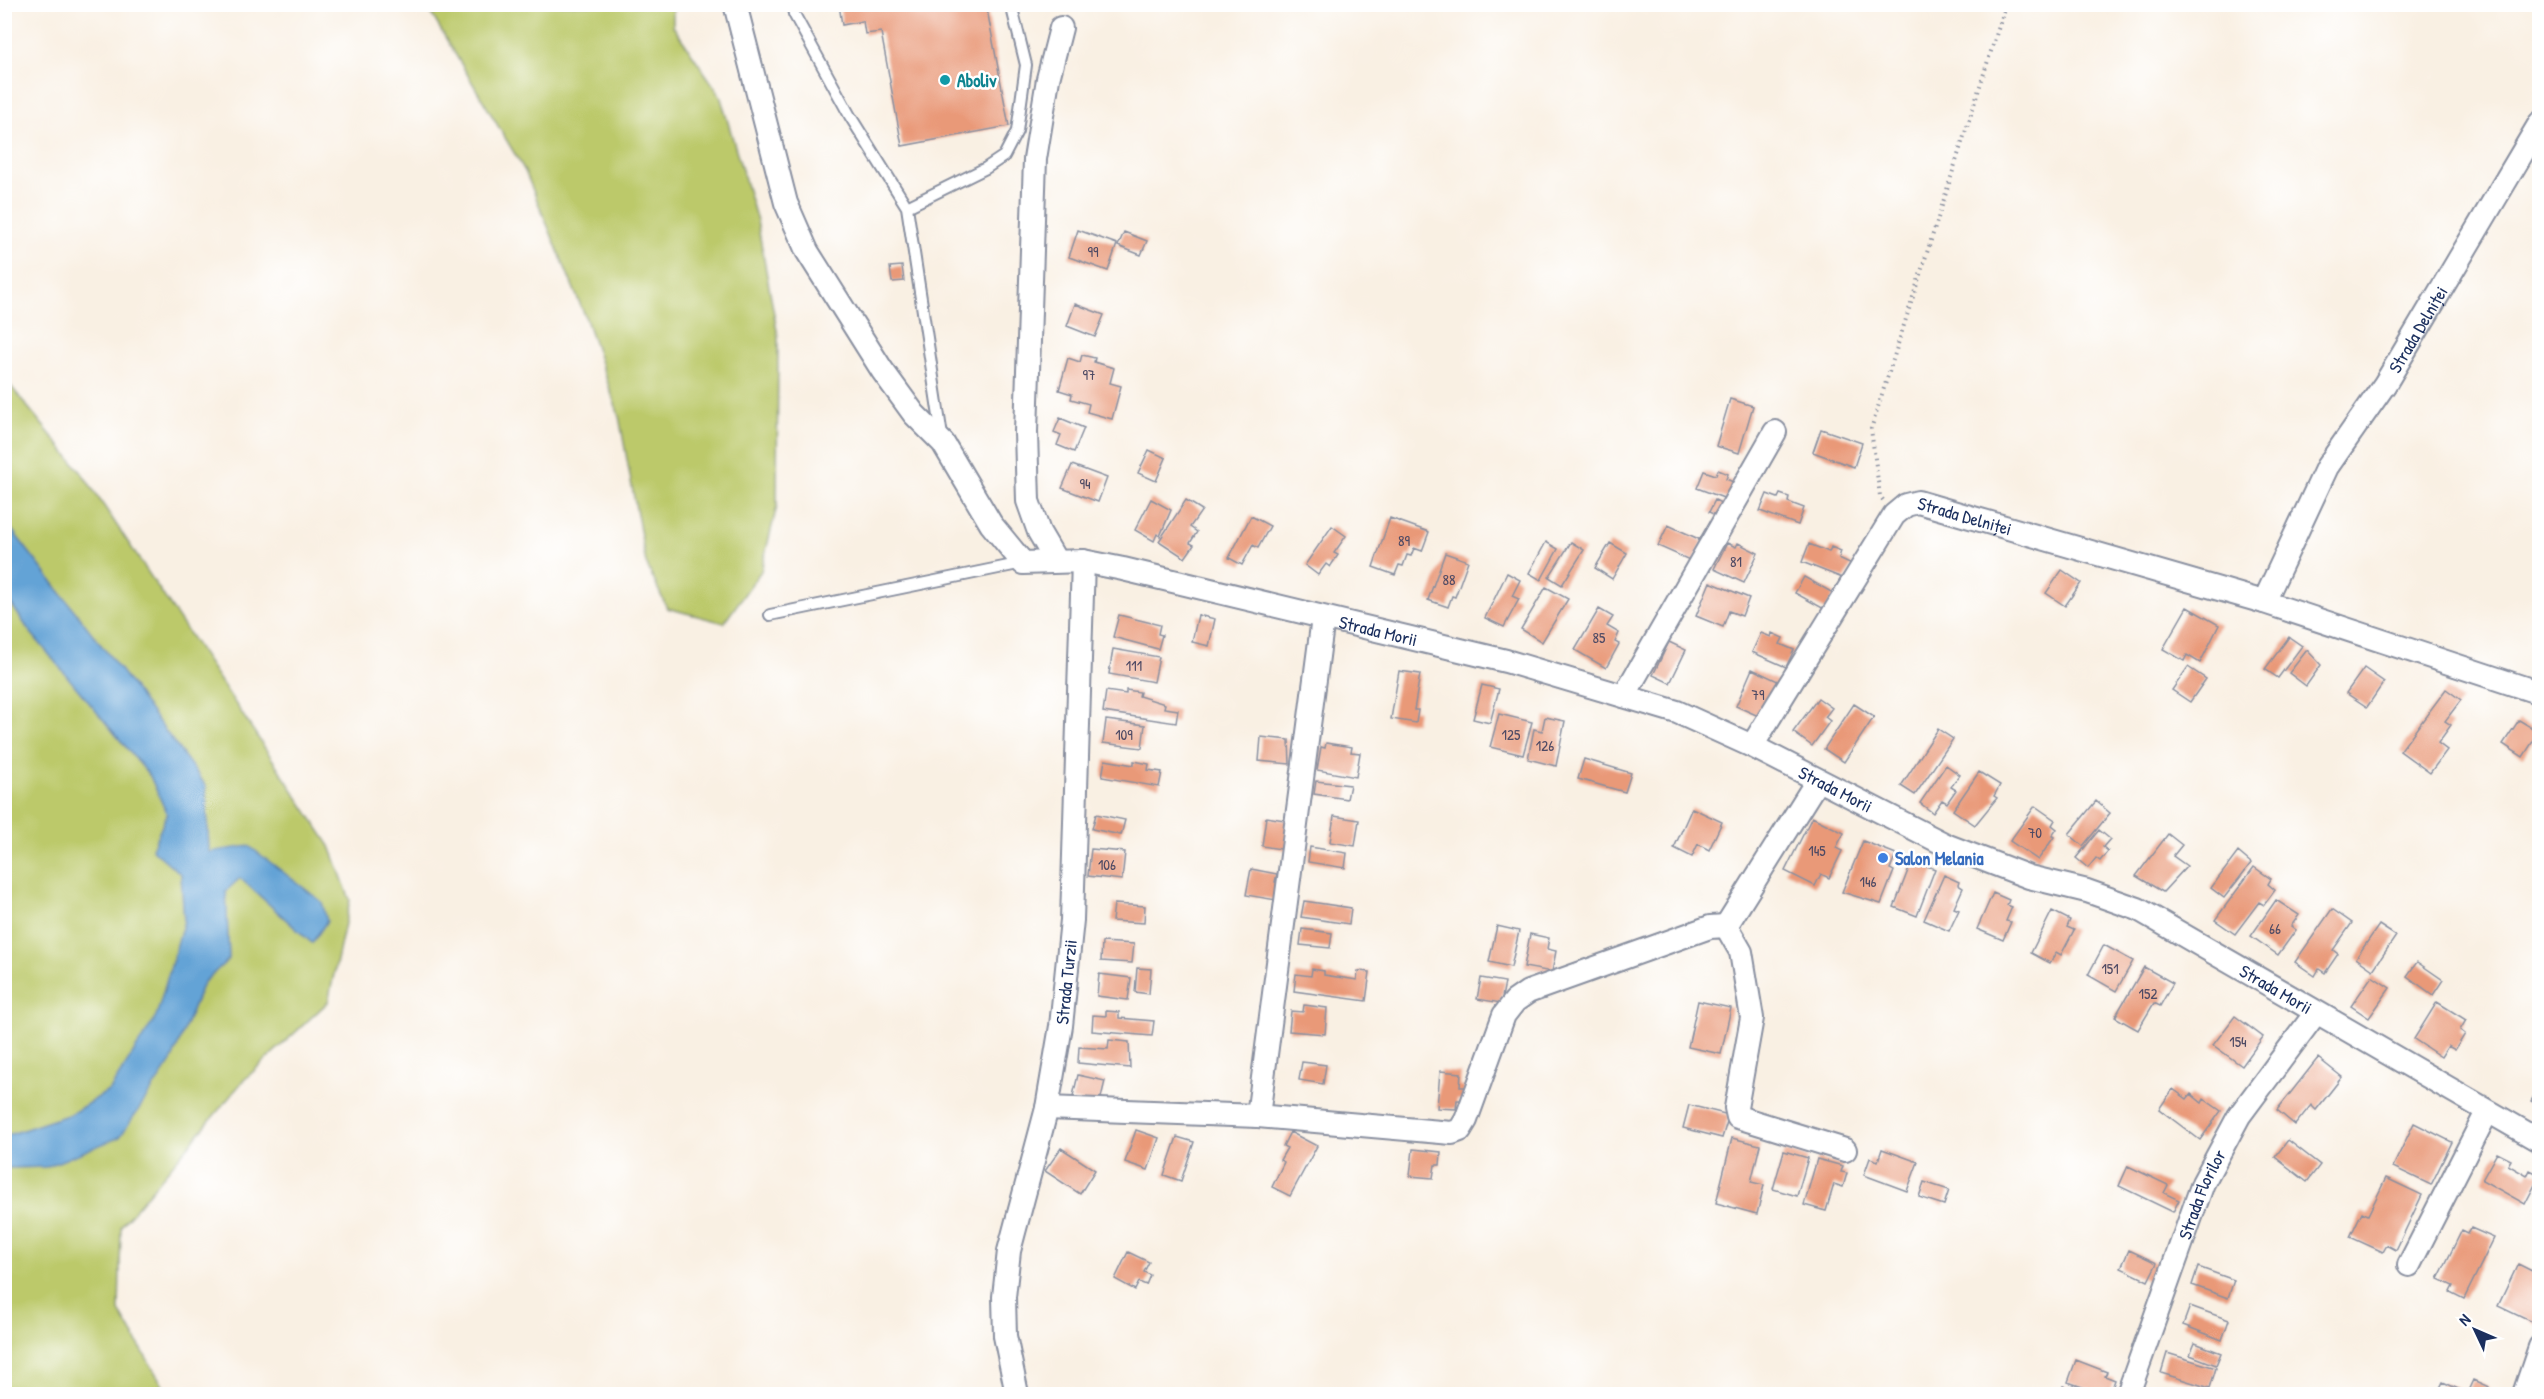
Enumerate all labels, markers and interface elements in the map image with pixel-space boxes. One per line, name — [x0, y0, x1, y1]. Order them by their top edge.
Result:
place label: Aboliv — [957, 68, 997, 93]
marker: Aboliv — [938, 73, 952, 87]
house number: 99 — [1087, 241, 1099, 262]
street label: Strada Delniței — [2382, 281, 2453, 377]
house number: 97 — [1083, 364, 1095, 385]
house number: 94 — [1079, 473, 1091, 494]
street label: Strada Delniței — [1915, 490, 2015, 541]
house number: 89 — [1398, 530, 1410, 551]
house number: 81 — [1730, 551, 1742, 572]
house number: 88 — [1443, 569, 1456, 590]
street label: Strada Morii — [1337, 609, 1420, 652]
house number: 85 — [1593, 627, 1606, 648]
house number: 111 — [1126, 655, 1142, 676]
house number: 79 — [1752, 684, 1765, 705]
house number: 109 — [1115, 724, 1133, 745]
house number: 125 — [1502, 724, 1521, 745]
house number: 126 — [1536, 735, 1554, 756]
street label: Strada Morii — [1795, 759, 1877, 818]
house number: 70 — [2028, 822, 2042, 843]
house number: 145 — [1808, 840, 1826, 861]
place label: Salon Melania — [1895, 846, 1985, 871]
marker: Salon Melania — [1876, 851, 1890, 865]
house number: 106 — [1098, 854, 1116, 875]
house number: 146 — [1859, 871, 1877, 892]
house number: 66 — [2269, 918, 2281, 939]
street label: Strada Turzii — [1049, 938, 1082, 1026]
house number: 151 — [2101, 958, 2119, 979]
street label: Strada Morii — [2235, 958, 2317, 1019]
house number: 152 — [2139, 983, 2157, 1004]
house number: 154 — [2229, 1031, 2247, 1052]
street label: Strada Florilor — [2172, 1145, 2231, 1242]
north arrow — [2445, 1300, 2505, 1360]
text: N — [2453, 1309, 2475, 1330]

